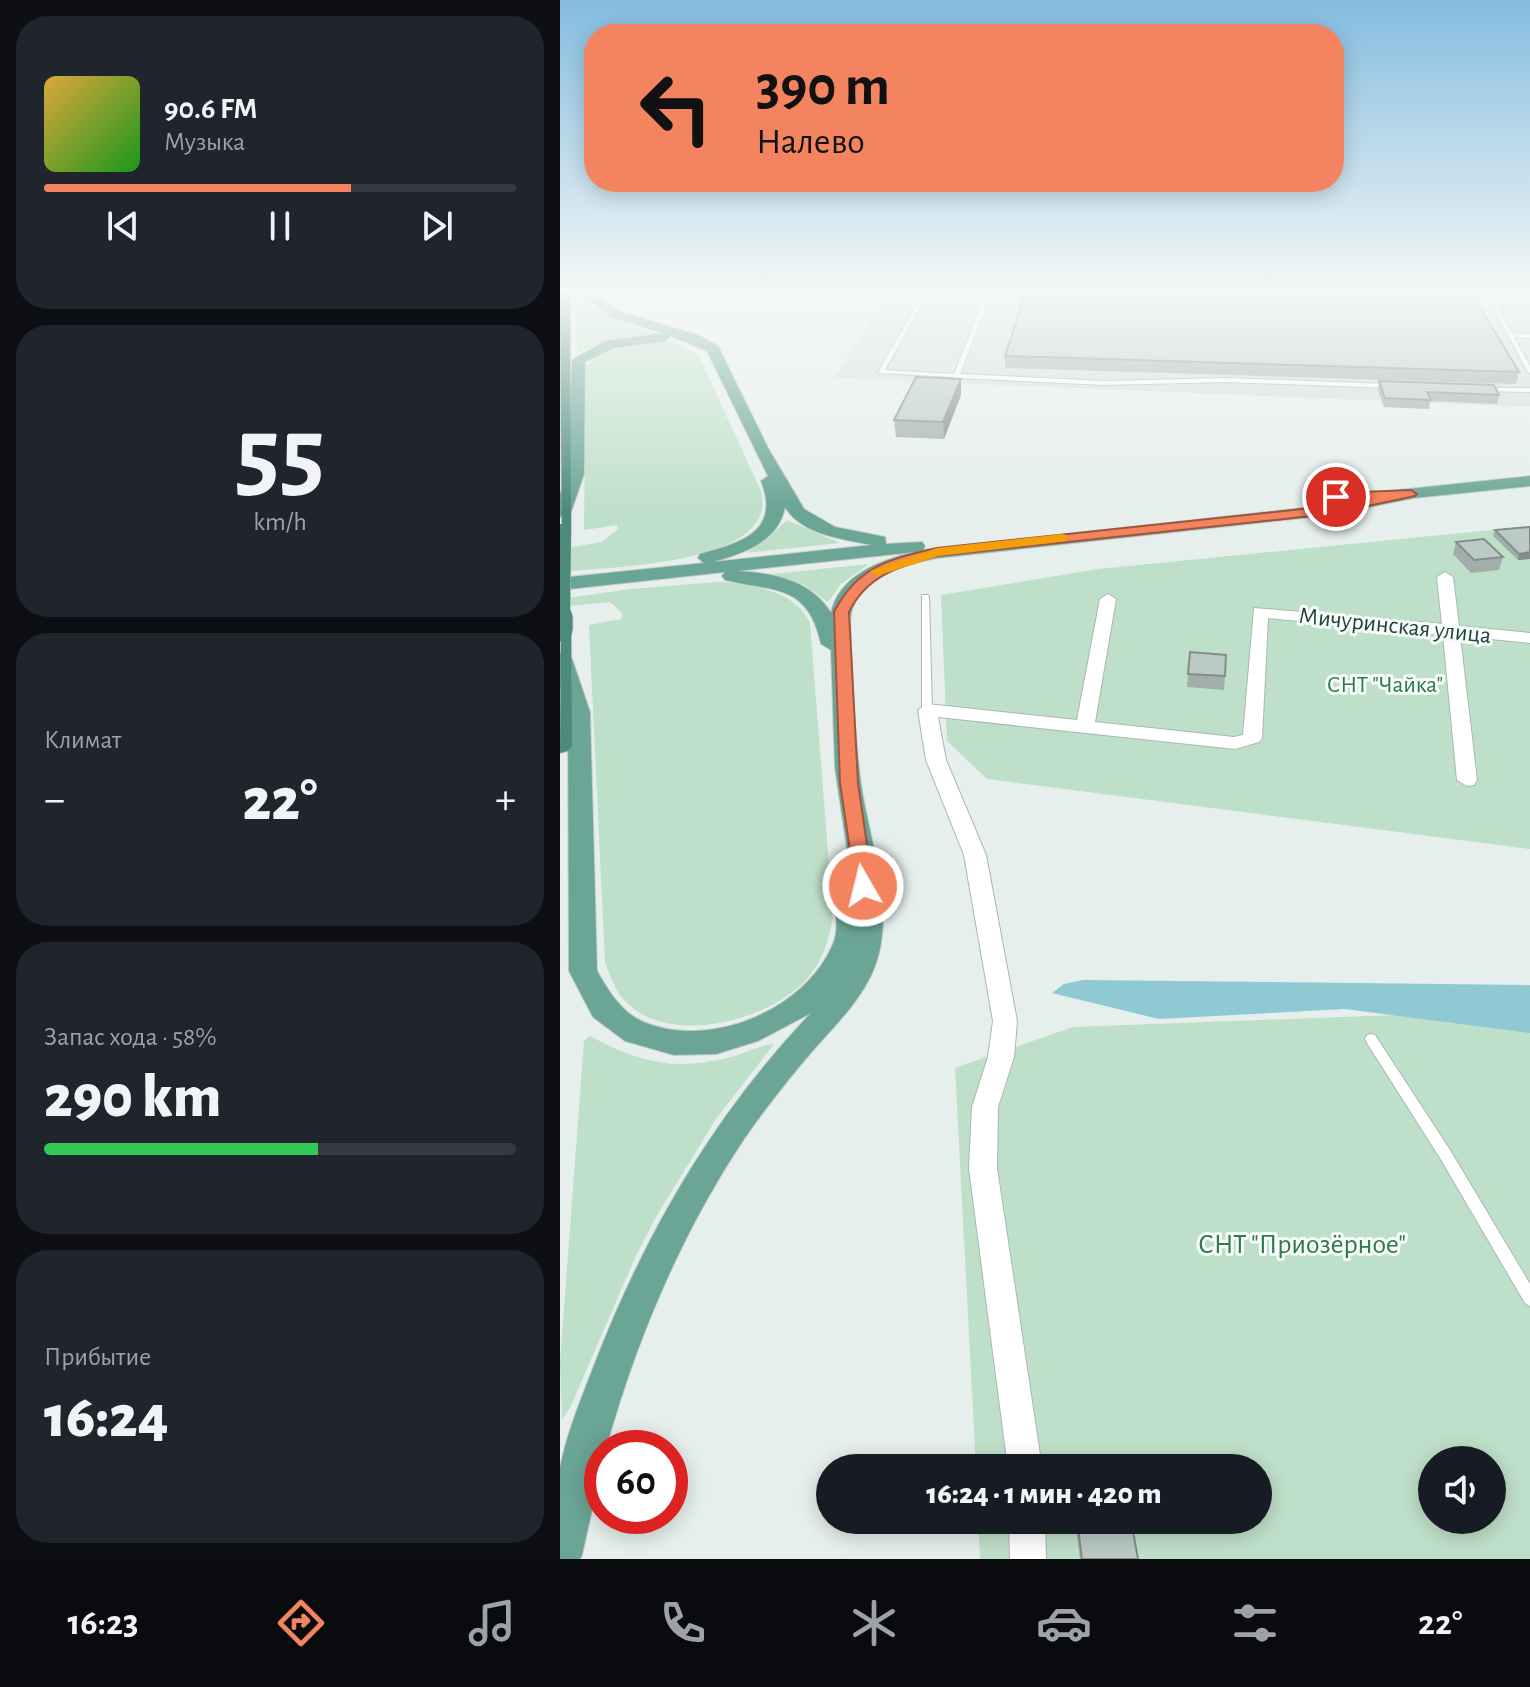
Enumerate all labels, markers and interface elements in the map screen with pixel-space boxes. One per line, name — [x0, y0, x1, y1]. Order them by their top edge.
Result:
icon: left — [624, 56, 728, 160]
text: 390 m — [756, 59, 890, 115]
text: 90.6 FM — [164, 94, 257, 124]
text: Налево — [756, 124, 865, 160]
text: Музыка — [164, 129, 245, 155]
icon: previous — [101, 204, 145, 248]
icon: pause — [258, 204, 302, 248]
icon: next — [415, 204, 459, 248]
text: 55 — [235, 403, 325, 507]
pin — [1302, 463, 1370, 531]
icon: arrive — [1314, 475, 1358, 519]
text: km/h — [253, 509, 307, 535]
street label: Мичуринская улица — [1298, 604, 1492, 648]
park label: СНТ "Чайка" — [1327, 673, 1443, 697]
text: Климат — [44, 727, 121, 753]
text: 22° — [243, 771, 318, 831]
text: − — [44, 778, 65, 822]
text: + — [495, 778, 516, 822]
position arrow — [821, 844, 905, 928]
text: Запас хода · 58% — [44, 1024, 217, 1050]
text: 290 km — [44, 1068, 221, 1128]
park label: СНТ "Приозёрное" — [1198, 1231, 1406, 1259]
text: Прибытие — [44, 1344, 151, 1370]
text: 16:24 — [44, 1388, 169, 1448]
speed limit sign: 60 — [584, 1430, 688, 1534]
map controls — [1418, 1446, 1506, 1534]
button: sound — [1418, 1446, 1506, 1534]
text: 16:24 · 1 мин · 420 m — [926, 1479, 1162, 1509]
icon: directions — [273, 1595, 329, 1651]
icon: music — [464, 1595, 520, 1651]
icon: phone — [655, 1595, 711, 1651]
icon: climate — [846, 1595, 902, 1651]
icon: car — [1036, 1595, 1092, 1651]
icon: filters — [1227, 1595, 1283, 1651]
text: 16:23 — [67, 1605, 138, 1641]
text: 22° — [1418, 1605, 1463, 1641]

